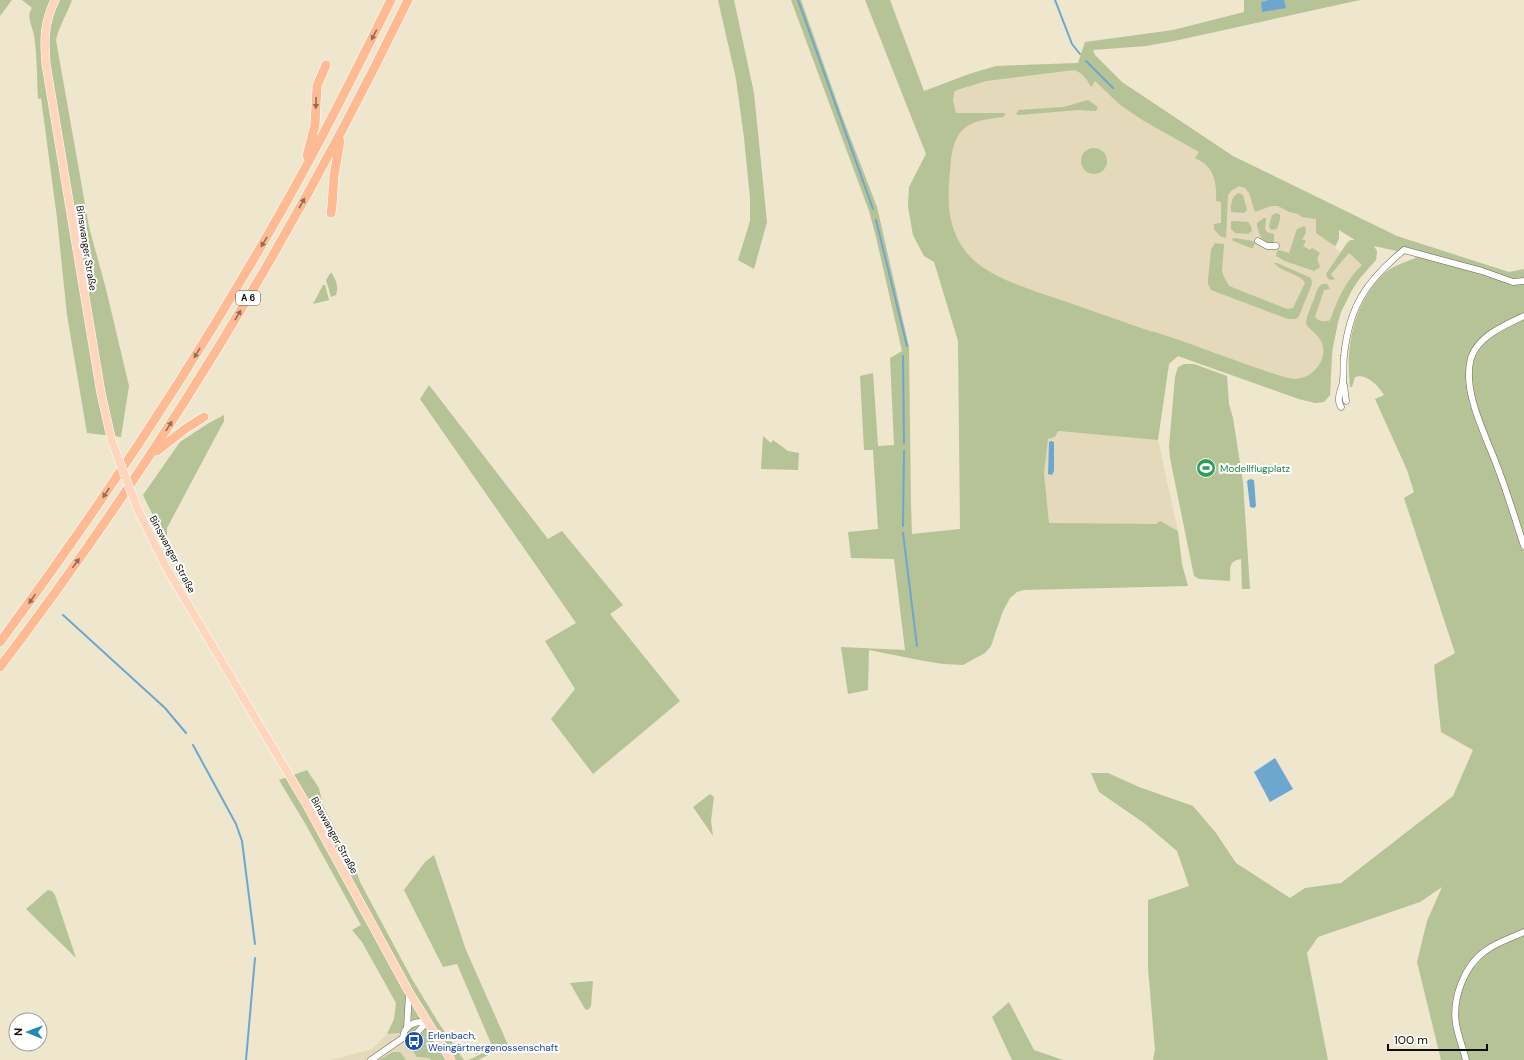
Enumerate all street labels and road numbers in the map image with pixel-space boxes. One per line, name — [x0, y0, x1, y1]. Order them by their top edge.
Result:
street label: Binswanger Straße — [73, 205, 100, 292]
road number: A 6 — [236, 291, 260, 305]
street label: Binswanger Straße — [147, 513, 199, 596]
street label: Binswanger Straße — [308, 794, 361, 876]

